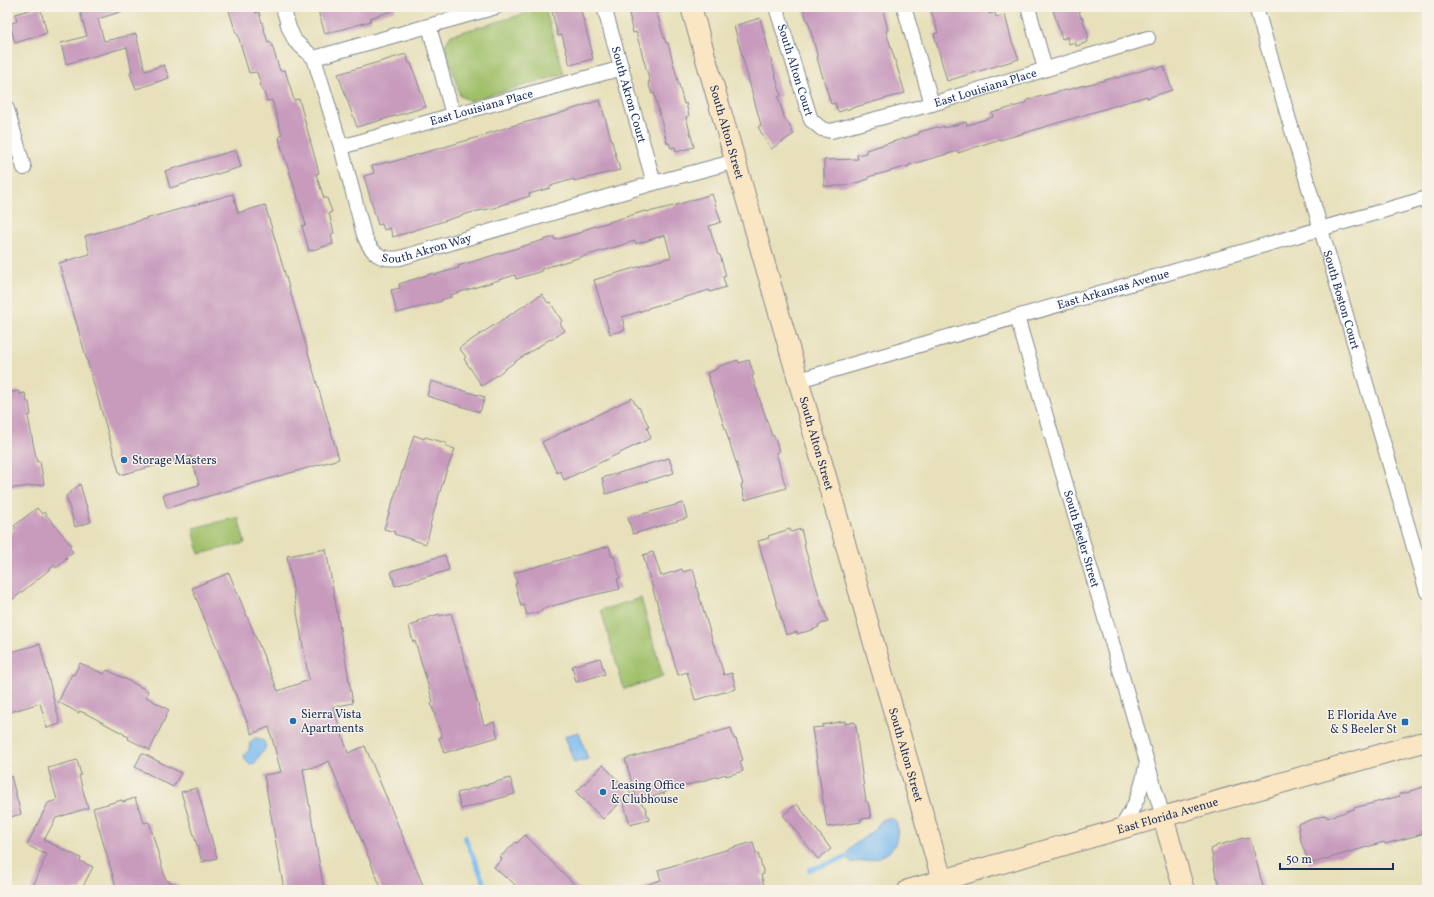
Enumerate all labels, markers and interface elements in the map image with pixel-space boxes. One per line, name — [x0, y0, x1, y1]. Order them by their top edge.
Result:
street label: South Alton Court — [773, 22, 816, 119]
street label: South Akron Court — [607, 45, 649, 145]
street label: East Louisiana Place — [932, 65, 1039, 112]
street label: South Alton Street — [705, 83, 747, 181]
street label: East Louisiana Place — [428, 86, 535, 130]
street label: South Akron Way — [380, 230, 474, 268]
street label: South Boston Court — [1318, 248, 1363, 352]
street label: East Arkansas Avenue — [1055, 266, 1172, 314]
street label: South Alton Street — [794, 395, 837, 493]
place label: Storage Masters — [132, 453, 217, 469]
marker: Storage Masters — [119, 455, 129, 465]
street label: South Beeler Street — [1059, 488, 1103, 590]
street label: South Alton Street — [884, 706, 926, 804]
place label: Sierra Vista Apartments — [301, 707, 364, 737]
place label: E Florida Ave & S Beeler St — [1327, 708, 1397, 738]
marker: Sierra Vista Apartments — [288, 716, 298, 726]
marker: E Florida Ave & S Beeler St — [1400, 717, 1410, 727]
place label: Leasing Office & Clubhouse — [611, 778, 685, 808]
marker: Leasing Office & Clubhouse — [598, 787, 608, 797]
street label: East Florida Avenue — [1115, 794, 1221, 839]
scale bar — [1280, 845, 1393, 871]
text: 50 m — [1286, 852, 1312, 868]

